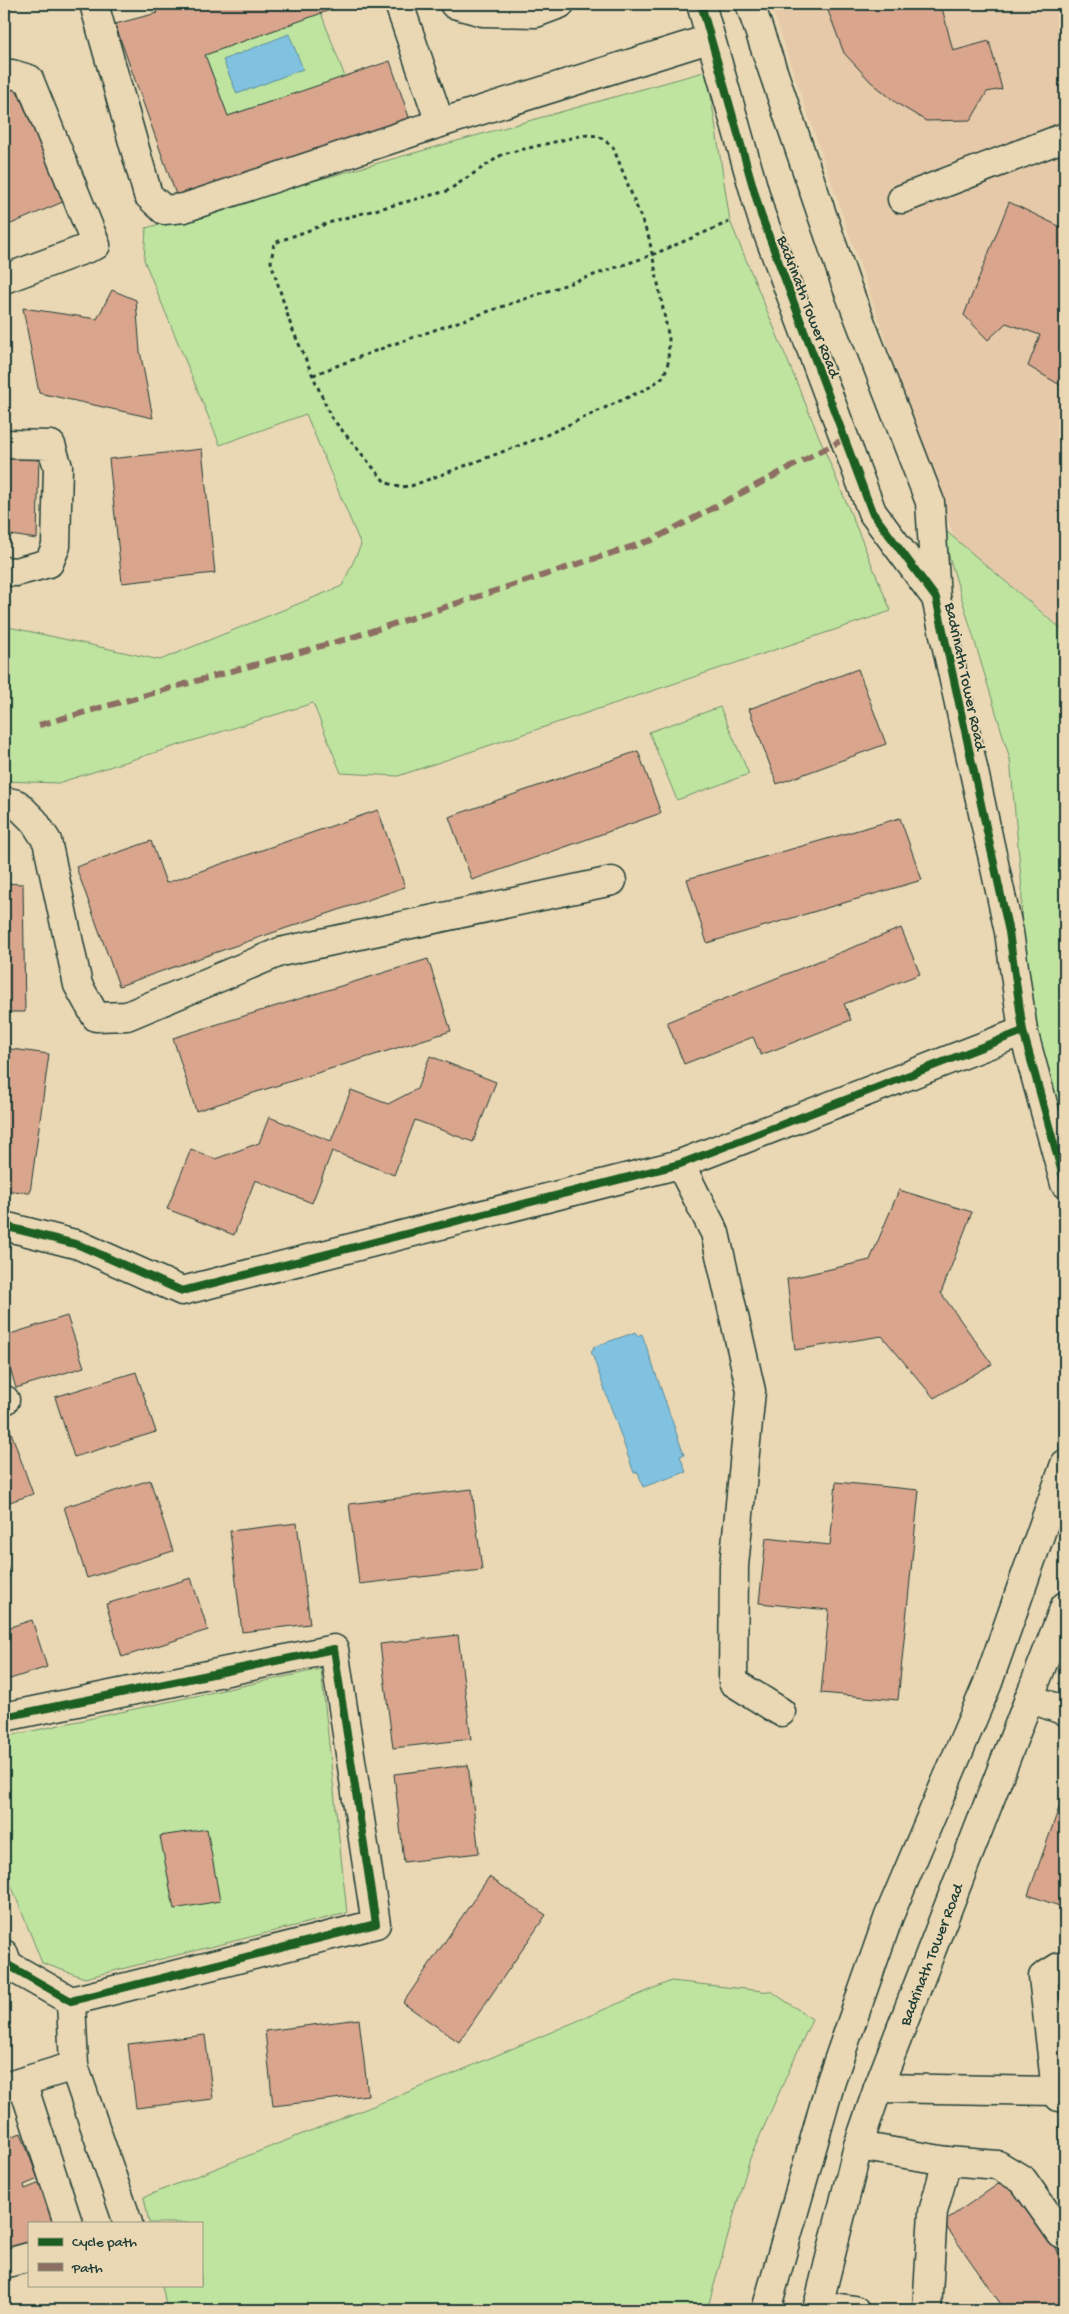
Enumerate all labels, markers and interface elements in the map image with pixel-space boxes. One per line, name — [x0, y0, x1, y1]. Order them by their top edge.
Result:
street label: Badrinath Tower Road — [771, 233, 843, 382]
street label: Badrinath Tower Road — [938, 600, 989, 754]
street label: Badrinath Tower Road — [897, 1880, 970, 2030]
legend — [28, 2222, 202, 2286]
text: Cycle path — [72, 2234, 137, 2252]
text: Path — [71, 2260, 103, 2278]

